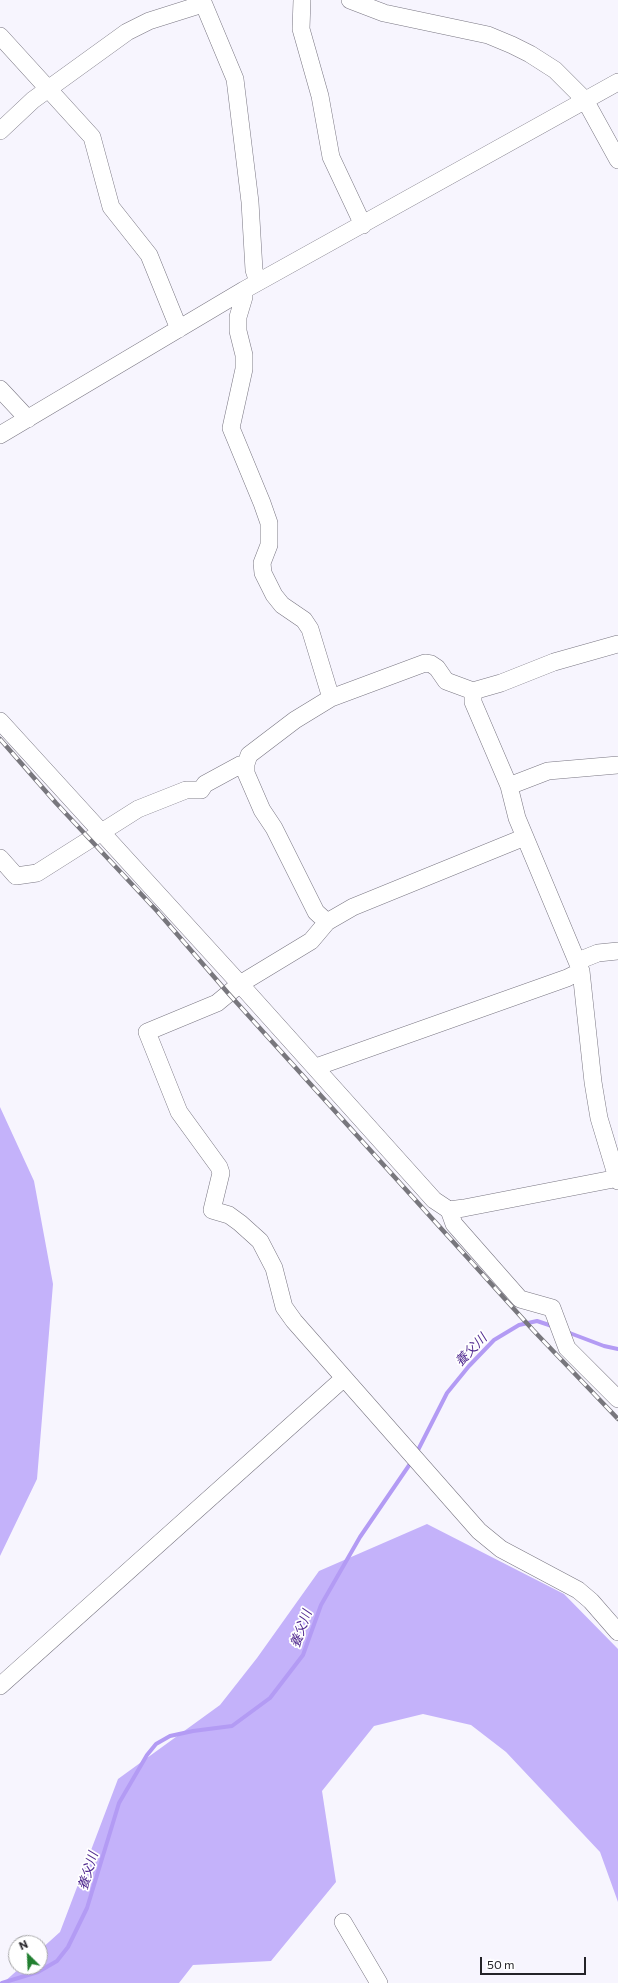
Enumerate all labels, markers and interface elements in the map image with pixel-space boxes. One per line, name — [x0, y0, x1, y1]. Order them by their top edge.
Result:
water label: 養父川 — [452, 1331, 490, 1369]
water label: 養父川 — [287, 1608, 315, 1650]
water label: 養父川 — [75, 1850, 101, 1892]
north arrow — [8, 1935, 48, 1975]
text: N — [17, 1937, 30, 1952]
scale bar — [482, 1949, 588, 1975]
text: 50 m — [487, 1957, 515, 1971]

